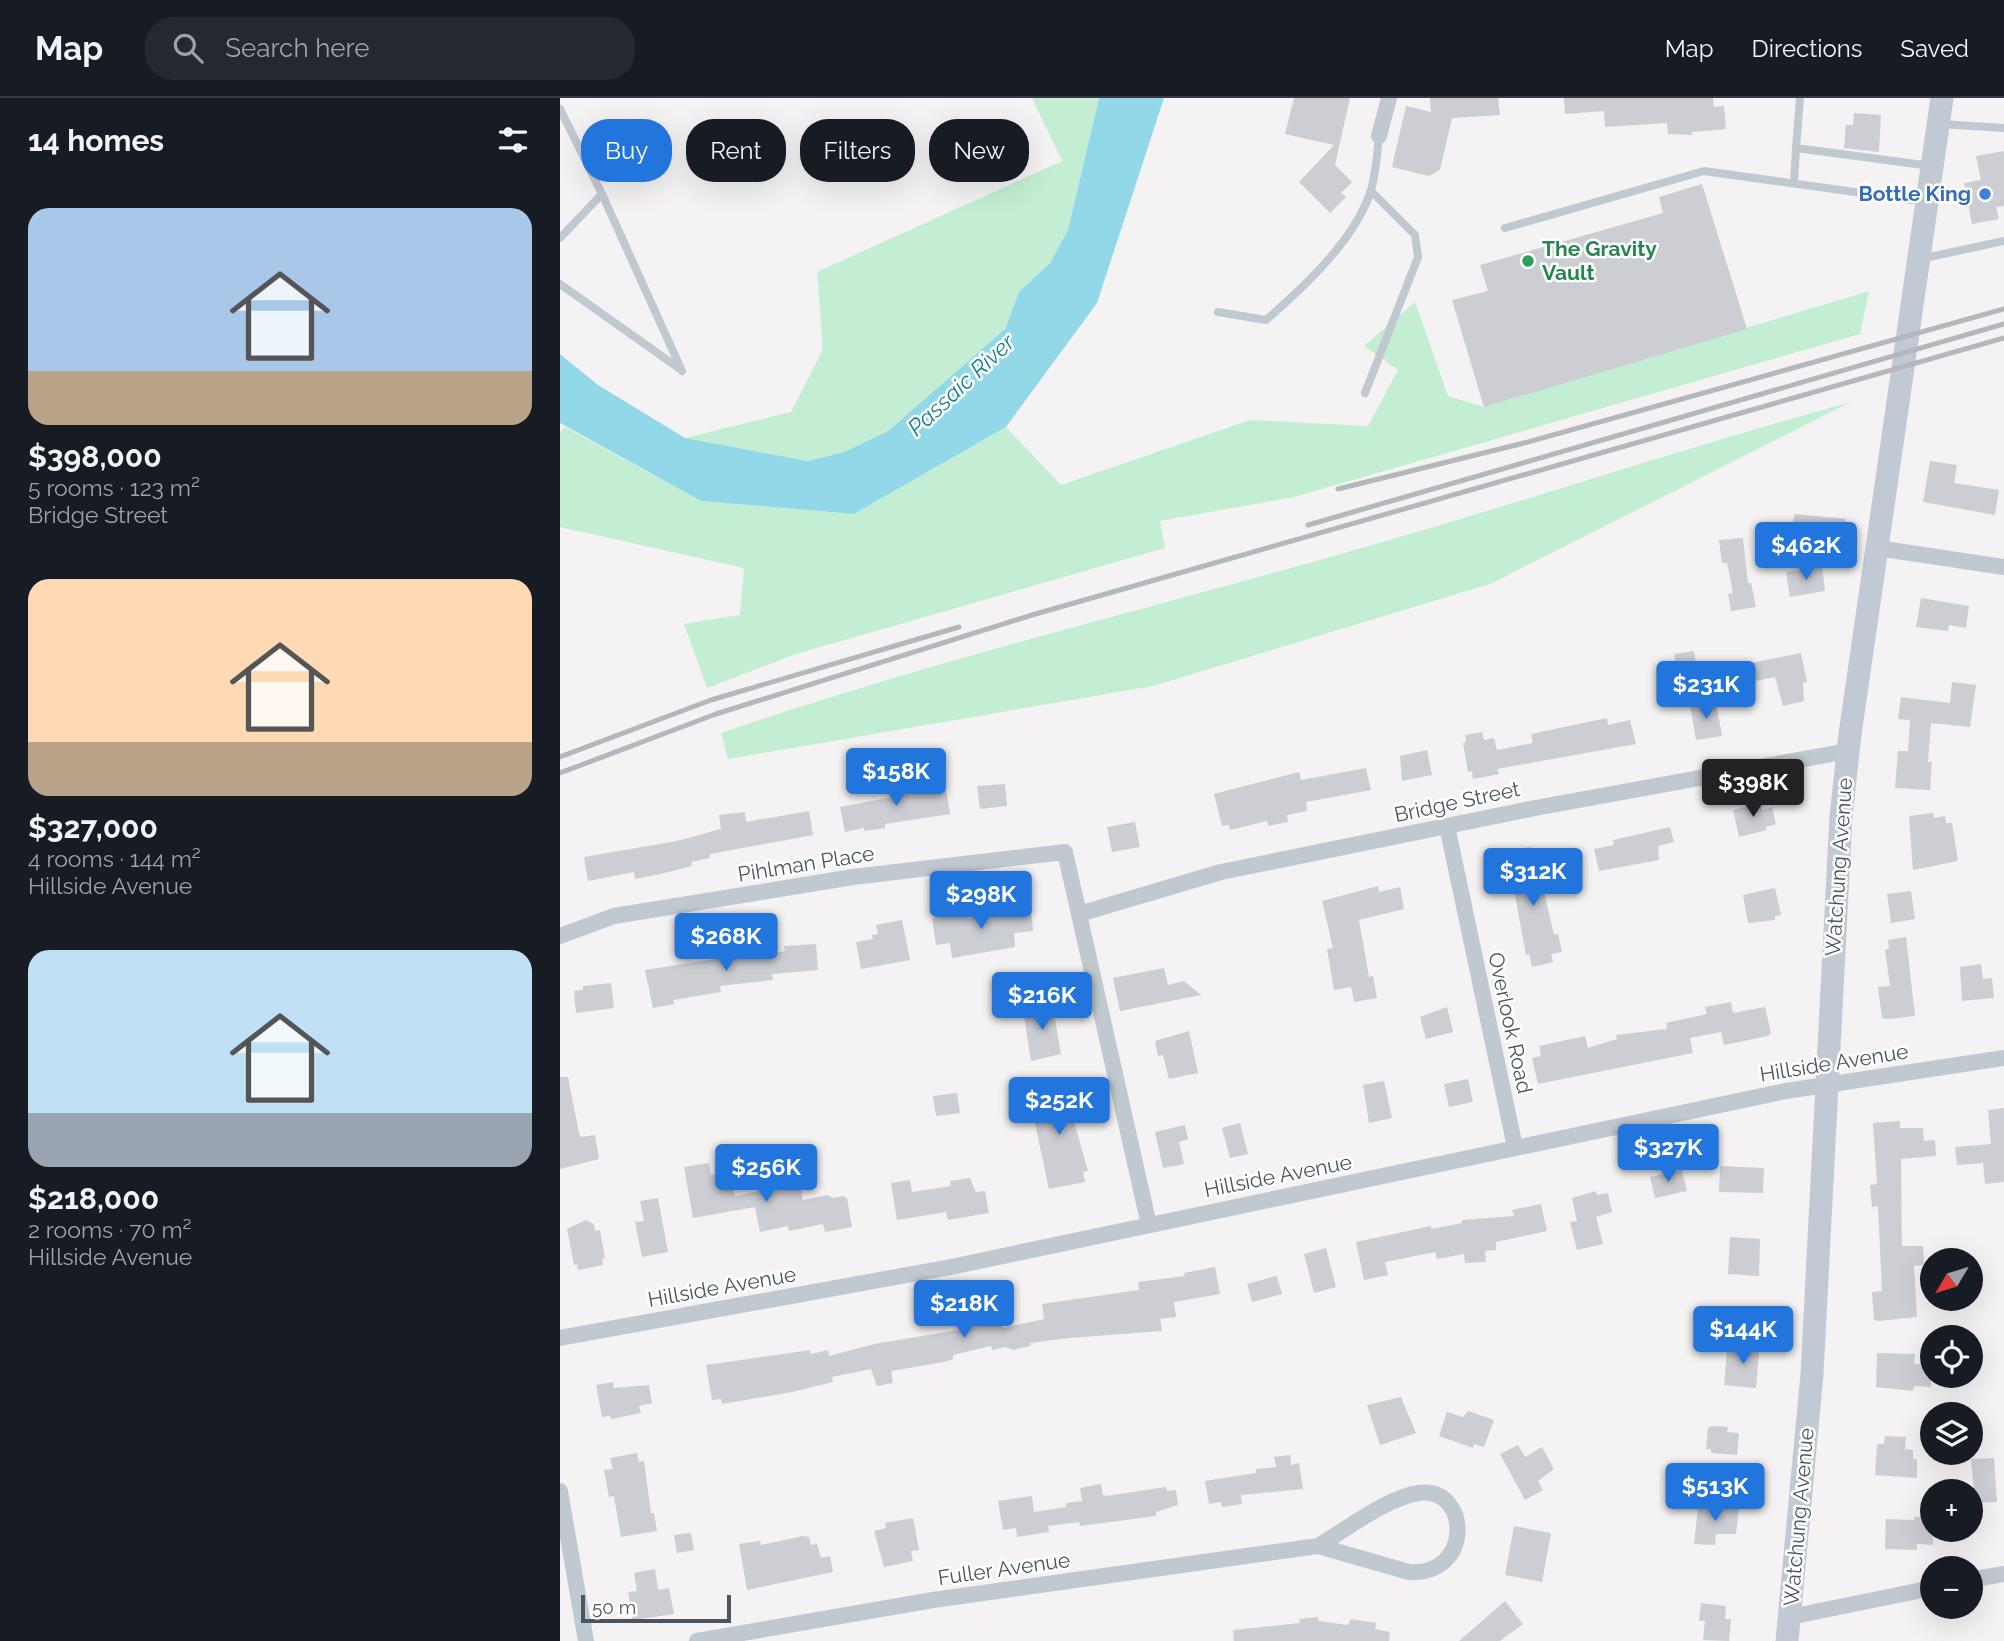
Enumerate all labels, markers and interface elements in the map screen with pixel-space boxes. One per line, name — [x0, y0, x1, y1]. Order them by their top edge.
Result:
search box — [145, 17, 635, 80]
text: Map — [35, 29, 103, 68]
icon: search — [169, 29, 207, 67]
text: Search here — [225, 33, 370, 63]
text: Map — [1665, 34, 1714, 63]
text: Directions — [1752, 34, 1862, 63]
text: Saved — [1900, 34, 1969, 63]
chip: Buy — [581, 119, 672, 182]
chip: Rent — [686, 119, 786, 182]
chip: Filters — [800, 119, 915, 182]
chip: New — [929, 119, 1029, 182]
icon: filters — [494, 121, 532, 159]
text: 14 homes — [28, 123, 164, 158]
place label: Bottle King — [1858, 181, 1971, 206]
marker: Bottle King — [1977, 186, 1993, 202]
place label: The Gravity Vault — [1542, 236, 1657, 285]
icon: home — [217, 253, 343, 379]
marker: The Gravity Vault — [1520, 253, 1536, 269]
water label: Passaic River — [902, 328, 1020, 441]
text: $398,000 — [28, 439, 162, 474]
text: 5 rooms · 123 m² — [28, 474, 200, 501]
text: Bridge Street — [28, 501, 168, 528]
pin: $462K — [1757, 522, 1855, 582]
text: $462K — [1771, 531, 1841, 558]
icon: home — [217, 624, 343, 750]
pin: $231K — [1657, 662, 1755, 721]
text: $231K — [1672, 670, 1740, 697]
pin: $158K — [847, 748, 945, 808]
text: $158K — [862, 757, 930, 784]
pin: $398K — [1704, 760, 1802, 819]
text: $398K — [1718, 768, 1788, 795]
street label: Bridge Street — [1392, 776, 1522, 827]
street label: Watchung Avenue — [1820, 777, 1857, 957]
text: $327,000 — [28, 810, 158, 845]
street label: Pihlman Place — [736, 840, 876, 887]
text: 4 rooms · 144 m² — [28, 845, 201, 872]
pin: $312K — [1484, 848, 1582, 908]
text: $312K — [1499, 857, 1567, 884]
text: Hillside Avenue — [28, 872, 192, 899]
pin: $298K — [932, 872, 1030, 931]
text: $298K — [946, 880, 1016, 907]
pin: $268K — [677, 914, 775, 973]
text: $268K — [691, 922, 761, 949]
street label: Overlook Road — [1483, 950, 1538, 1096]
pin: $216K — [993, 972, 1091, 1032]
text: $216K — [1008, 981, 1076, 1008]
icon: home — [217, 995, 343, 1121]
street label: Hillside Avenue — [1758, 1038, 1910, 1087]
pin: $252K — [1010, 1077, 1108, 1137]
text: $252K — [1025, 1086, 1093, 1113]
pin: $327K — [1619, 1124, 1717, 1184]
text: $327K — [1634, 1133, 1702, 1160]
pin: $256K — [717, 1144, 815, 1204]
street label: Hillside Avenue — [1202, 1149, 1354, 1202]
text: $256K — [731, 1153, 801, 1180]
text: $218,000 — [28, 1181, 159, 1216]
text: 2 rooms · 70 m² — [28, 1216, 191, 1243]
text: Hillside Avenue — [28, 1243, 192, 1270]
north arrow — [1920, 1248, 1983, 1311]
map controls — [1920, 1248, 1983, 1619]
street label: Hillside Avenue — [646, 1261, 798, 1312]
pin: $218K — [915, 1280, 1013, 1340]
text: $218K — [930, 1289, 998, 1316]
pin: $144K — [1694, 1306, 1792, 1366]
text: $144K — [1709, 1315, 1777, 1342]
button: locate — [1920, 1325, 1983, 1388]
button: layers — [1920, 1402, 1983, 1465]
street label: Watchung Avenue — [1778, 1427, 1819, 1607]
pin: $513K — [1666, 1464, 1764, 1523]
text: $513K — [1682, 1472, 1748, 1499]
button: + — [1920, 1479, 1983, 1542]
street label: Fuller Avenue — [936, 1547, 1072, 1590]
button: − — [1920, 1556, 1983, 1619]
scale bar — [581, 1592, 732, 1624]
text: 50 m — [592, 1596, 636, 1618]

